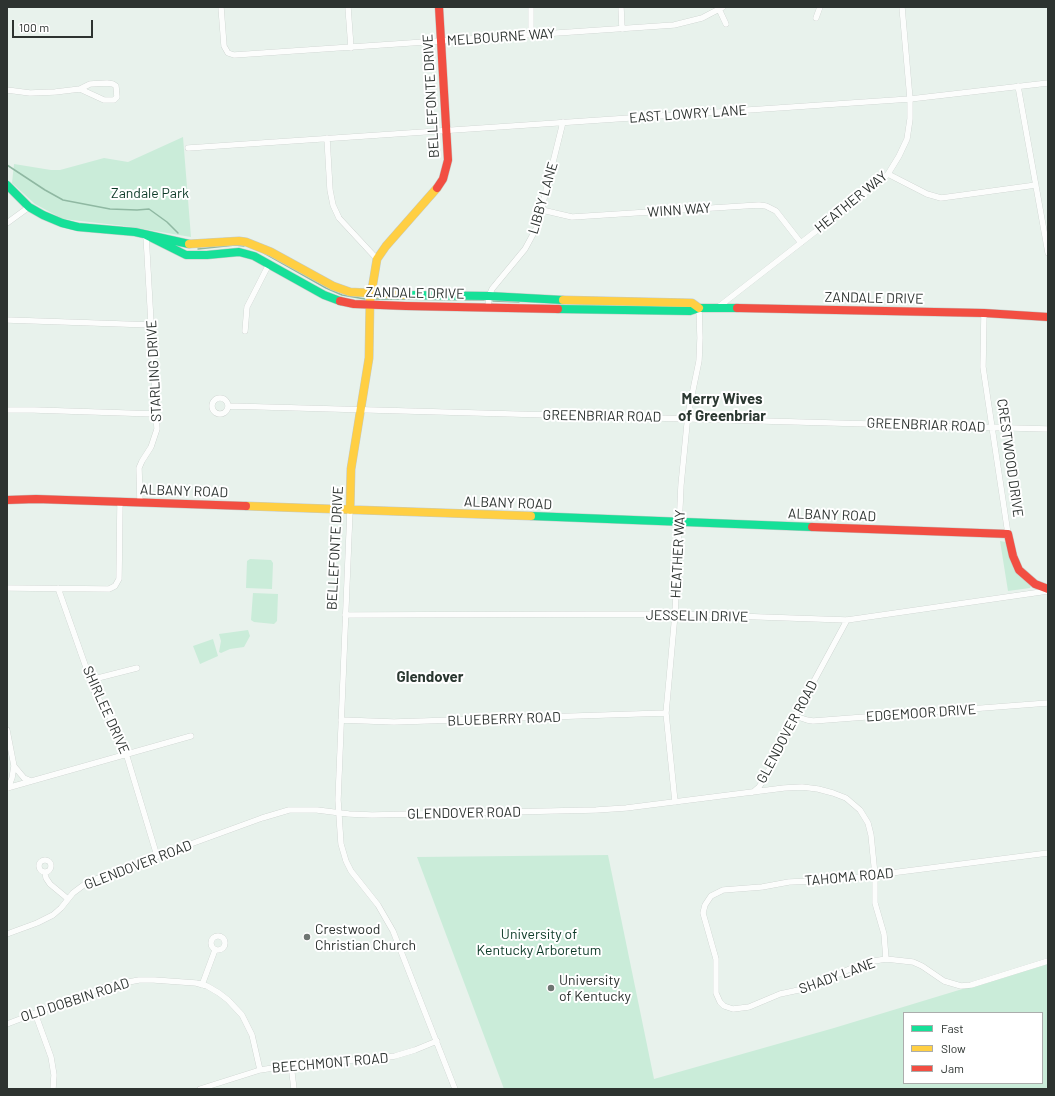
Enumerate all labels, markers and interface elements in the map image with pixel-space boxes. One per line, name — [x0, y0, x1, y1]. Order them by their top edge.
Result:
scale bar — [14, 12, 95, 38]
text: 100 m — [19, 20, 49, 34]
street label: MELBOURNE WAY — [446, 25, 556, 49]
street label: BELLEFONTE DRIVE — [419, 33, 443, 159]
street label: EAST LOWRY LANE — [629, 102, 747, 126]
street label: LIBBY LANE — [525, 160, 561, 236]
street label: HEATHER WAY — [811, 168, 891, 236]
park label: Zandale Park — [111, 185, 189, 201]
street label: WINN WAY — [647, 199, 711, 221]
street label: ZANDALE DRIVE — [365, 284, 465, 302]
street label: ZANDALE DRIVE — [824, 289, 924, 307]
street label: STARLING DRIVE — [143, 320, 165, 422]
district label: Merry Wives of Greenbriar — [678, 390, 766, 425]
street label: CRESTWOOD DRIVE — [993, 398, 1027, 518]
street label: GREENBRIAR ROAD — [543, 407, 661, 425]
street label: GREENBRIAR ROAD — [866, 415, 986, 435]
street label: ALBANY ROAD — [140, 481, 228, 501]
street label: BELLEFONTE DRIVE — [323, 485, 347, 611]
street label: ALBANY ROAD — [464, 493, 552, 513]
street label: ALBANY ROAD — [788, 505, 876, 525]
street label: HEATHER WAY — [667, 509, 689, 599]
street label: JESSELIN DRIVE — [646, 607, 748, 625]
street label: SHIRLEE DRIVE — [79, 663, 133, 757]
district label: Glendover — [397, 668, 463, 686]
street label: GLENDOVER ROAD — [753, 678, 821, 786]
street label: EDGEMOOR DRIVE — [865, 701, 977, 725]
street label: BLUEBERRY ROAD — [447, 709, 561, 729]
street label: GLENDOVER ROAD — [407, 804, 521, 822]
street label: GLENDOVER ROAD — [82, 837, 194, 893]
street label: TAHOMA ROAD — [804, 865, 894, 889]
place label: Crestwood Christian Church — [315, 921, 416, 954]
park label: University of Kentucky Arboretum — [477, 926, 601, 958]
marker: Crestwood Christian Church — [302, 932, 312, 942]
street label: SHADY LANE — [797, 954, 877, 998]
place label: University of Kentucky — [559, 972, 631, 1004]
street label: OLD DOBBIN ROAD — [19, 975, 131, 1025]
marker: University of Kentucky — [546, 983, 556, 993]
legend — [903, 1012, 1043, 1084]
text: Fast — [941, 1021, 964, 1035]
text: Slow — [941, 1041, 966, 1055]
street label: BEECHMONT ROAD — [271, 1050, 389, 1076]
text: Jam — [941, 1061, 964, 1075]

